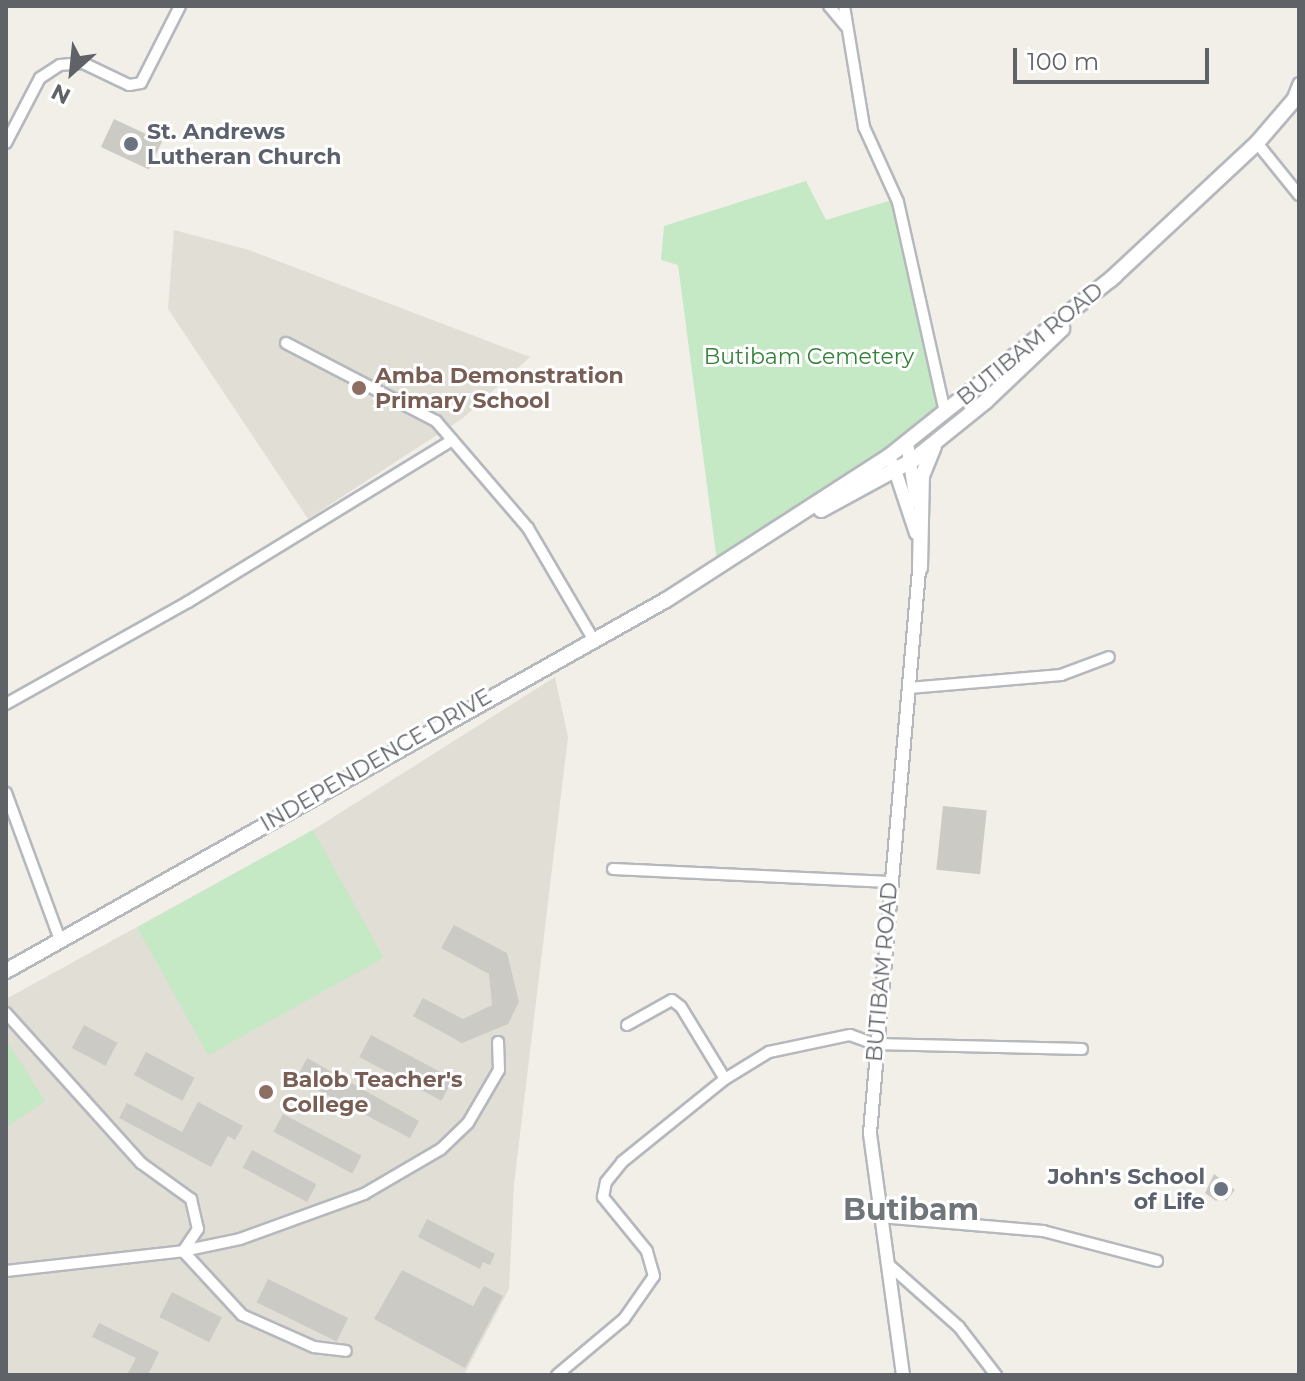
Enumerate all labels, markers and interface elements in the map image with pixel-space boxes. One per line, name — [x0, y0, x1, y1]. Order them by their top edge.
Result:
north arrow — [32, 32, 112, 112]
scale bar — [1017, 32, 1213, 82]
text: 100 m — [1027, 47, 1099, 76]
text: N — [47, 78, 75, 110]
place label: St. Andrews Lutheran Church — [147, 118, 341, 170]
marker: St. Andrews Lutheran Church — [122, 135, 140, 153]
street label: BUTIBAM ROAD — [952, 277, 1108, 411]
park label: Butibam Cemetery — [704, 344, 914, 370]
place label: Amba Demonstration Primary School — [375, 362, 624, 414]
marker: Amba Demonstration Primary School — [350, 379, 368, 397]
street label: INDEPENDENCE DRIVE — [256, 683, 496, 837]
street label: BUTIBAM ROAD — [861, 881, 903, 1063]
place label: Balob Teacher's College — [282, 1066, 463, 1118]
marker: Balob Teacher's College — [257, 1083, 275, 1101]
place label: John's School of Life — [1048, 1163, 1205, 1214]
marker: John's School of Life — [1212, 1180, 1230, 1198]
district label: Butibam — [843, 1192, 979, 1228]

